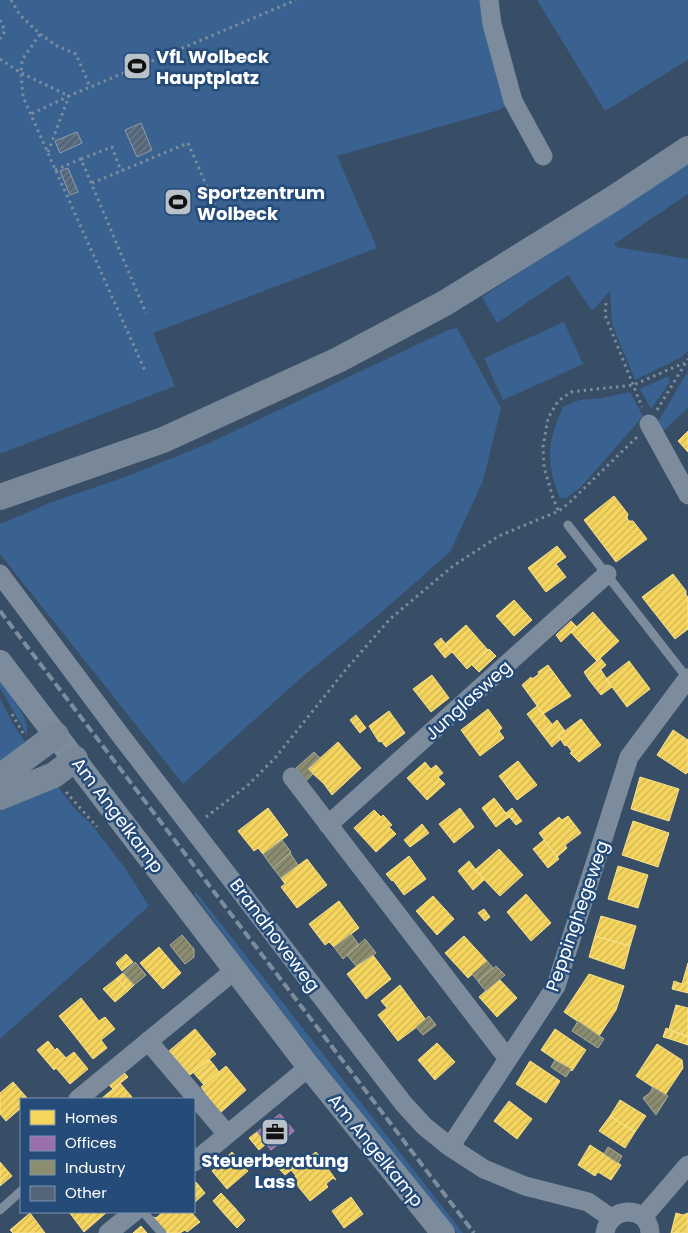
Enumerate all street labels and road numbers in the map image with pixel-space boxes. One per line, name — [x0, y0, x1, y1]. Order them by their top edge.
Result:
street label: Junglasweg — [419, 654, 517, 746]
street label: Am Angelkamp — [66, 752, 170, 878]
street label: Peppinghegeweg — [539, 837, 615, 995]
street label: Brandhoveweg — [224, 873, 326, 997]
street label: Am Angelkamp — [323, 1088, 429, 1212]

